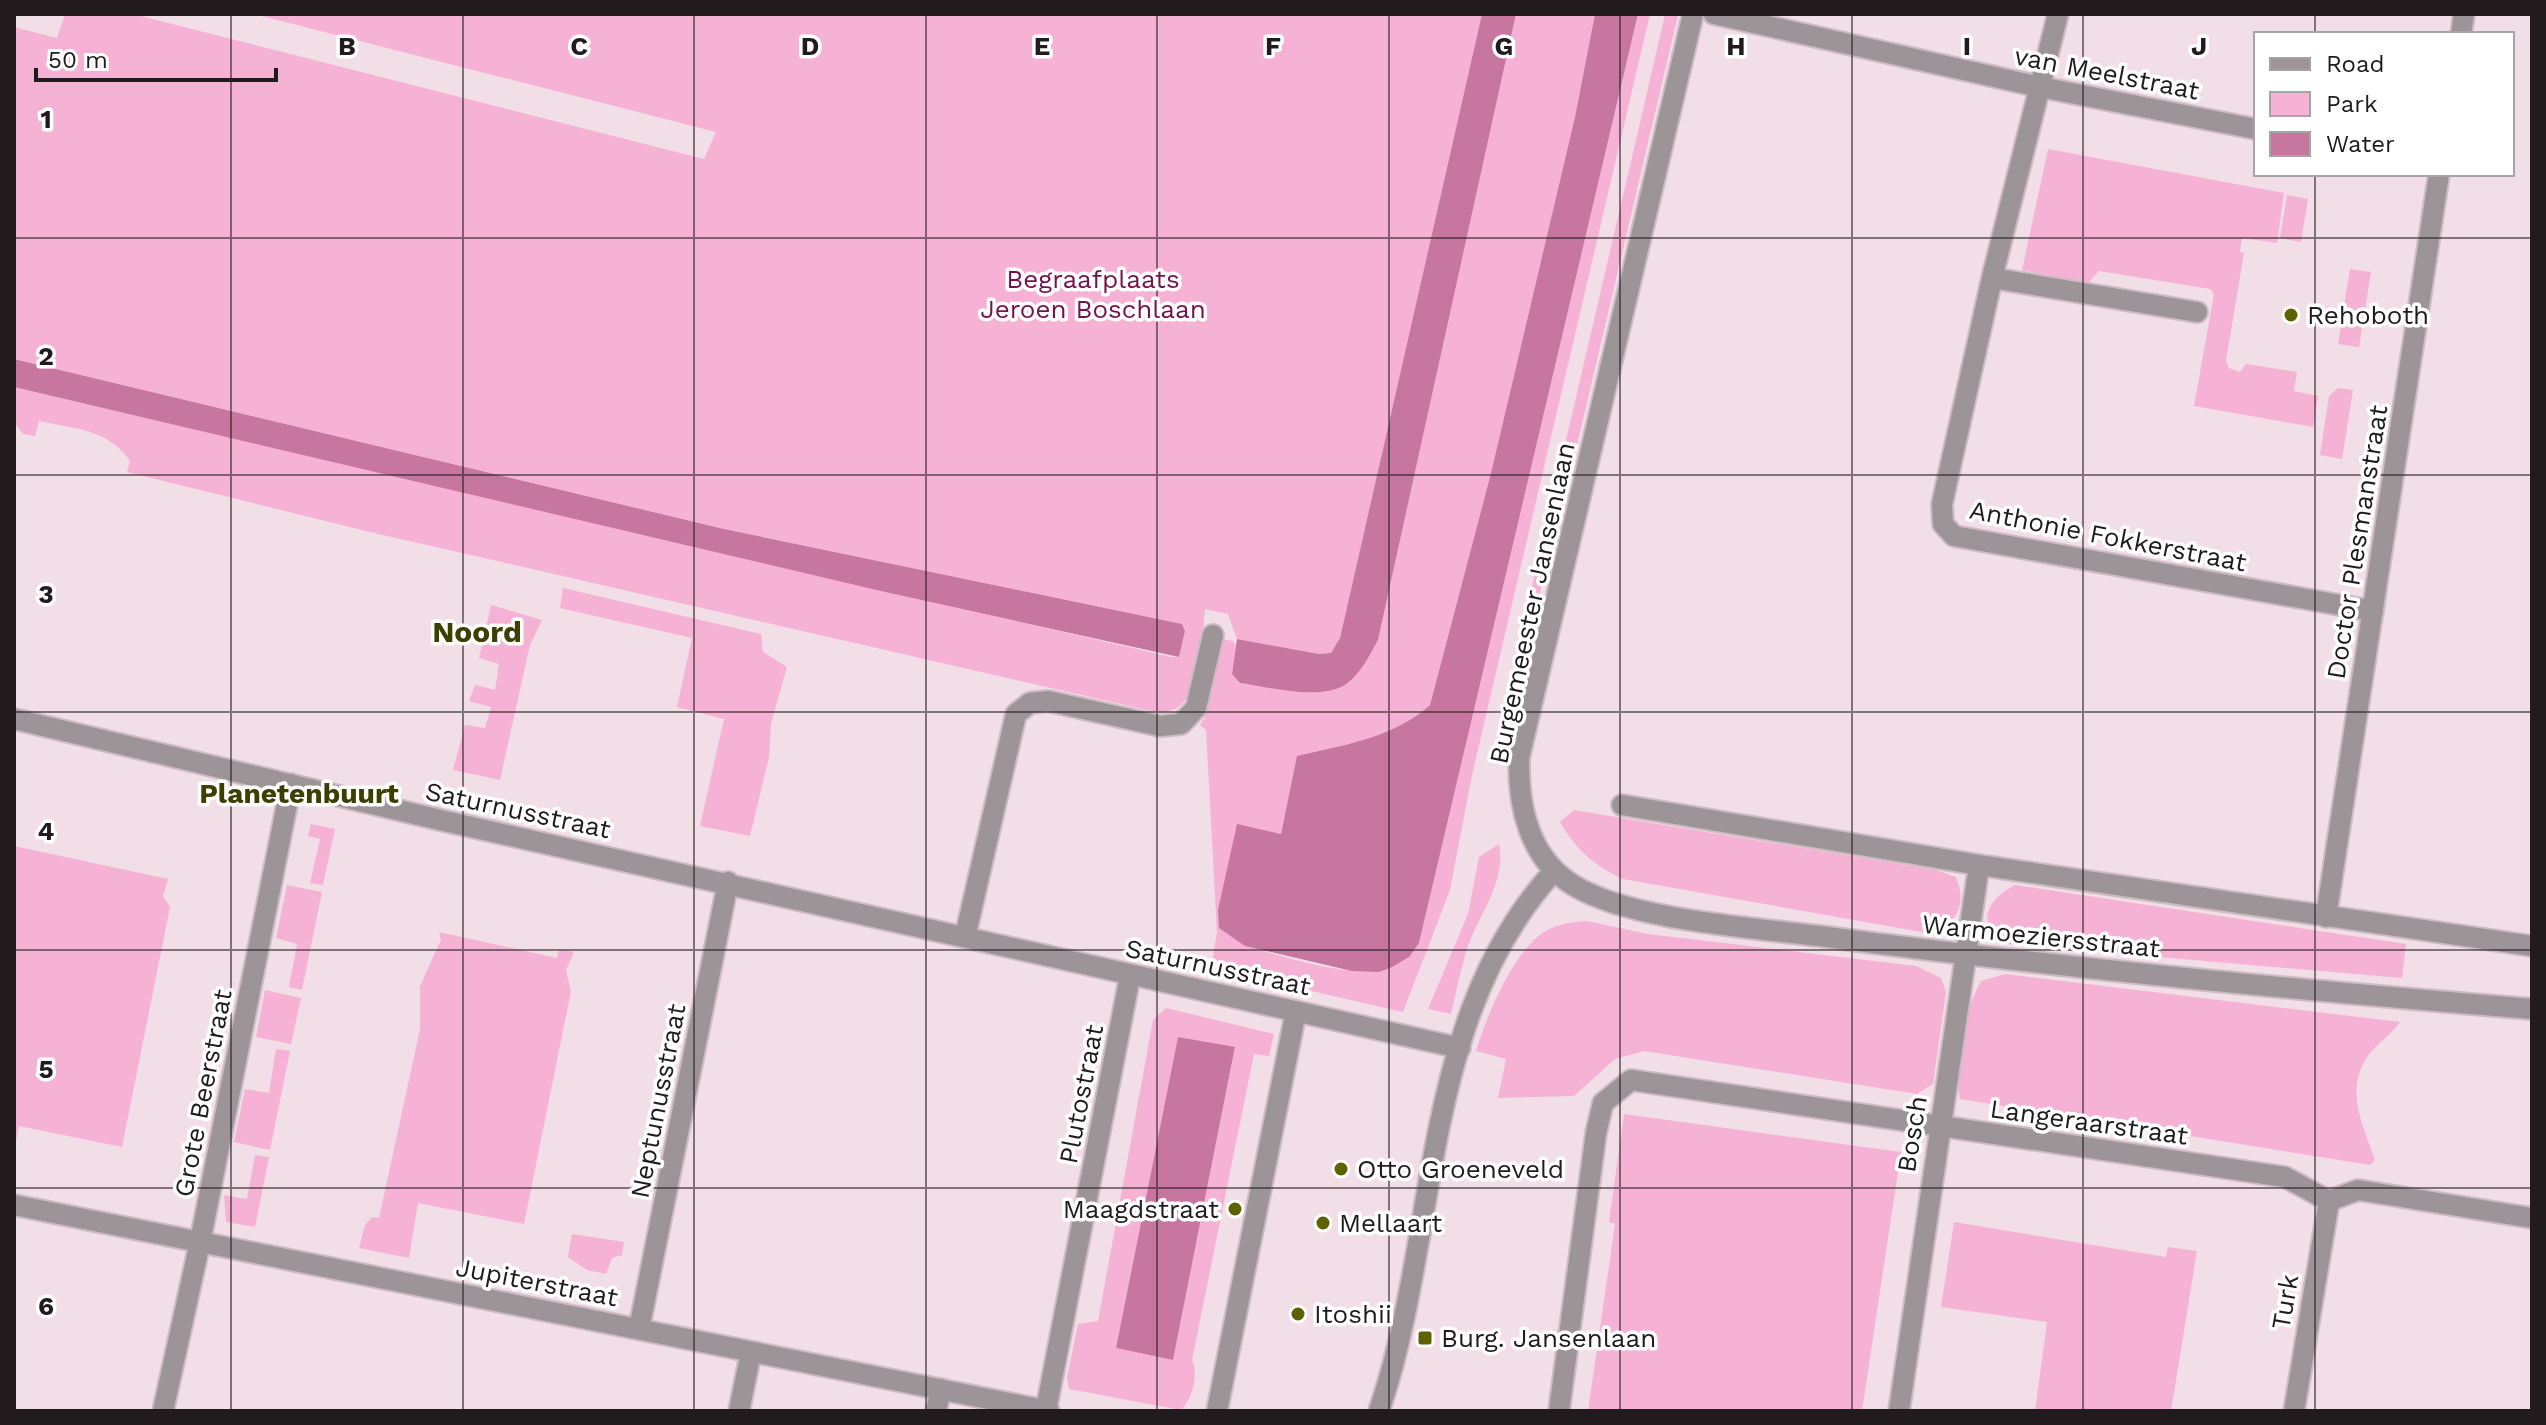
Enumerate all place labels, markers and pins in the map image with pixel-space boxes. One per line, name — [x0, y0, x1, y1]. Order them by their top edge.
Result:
place label: Rehoboth — [2307, 300, 2429, 330]
marker: Rehoboth — [2282, 306, 2300, 324]
place label: Otto Groeneveld — [1357, 1154, 1564, 1184]
marker: Otto Groeneveld — [1332, 1160, 1350, 1178]
place label: Maagdstraat — [1063, 1194, 1219, 1224]
marker: Maagdstraat — [1226, 1200, 1244, 1218]
place label: Mellaart — [1339, 1208, 1442, 1238]
marker: Mellaart — [1314, 1214, 1332, 1232]
place label: Itoshii — [1314, 1299, 1392, 1329]
marker: Itoshii — [1289, 1305, 1307, 1323]
place label: Burg. Jansenlaan — [1441, 1323, 1656, 1353]
marker: Burg. Jansenlaan — [1416, 1329, 1434, 1347]

